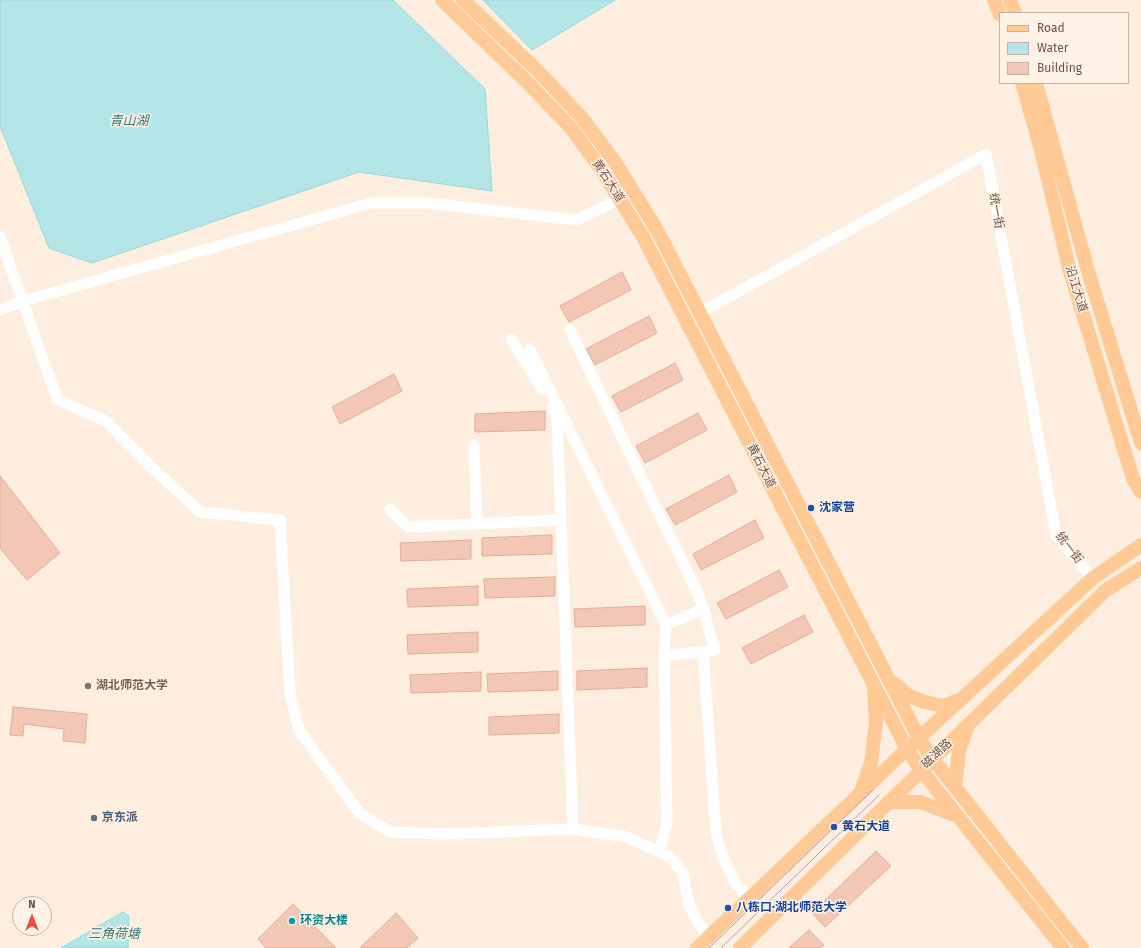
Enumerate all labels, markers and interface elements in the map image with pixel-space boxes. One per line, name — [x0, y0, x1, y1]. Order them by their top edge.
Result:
legend — [999, 12, 1129, 84]
text: Road — [1037, 21, 1065, 35]
text: Water — [1037, 41, 1068, 55]
text: Building — [1037, 61, 1082, 75]
water label: 青山湖 — [110, 113, 148, 129]
street label: 黄石大道 — [589, 157, 627, 205]
street label: 统一街 — [986, 192, 1006, 230]
street label: 沿江大道 — [1062, 264, 1090, 314]
street label: 黄石大道 — [744, 441, 778, 491]
place label: 沈家营 — [819, 501, 855, 515]
marker: 沈家营 — [806, 503, 816, 513]
street label: 统一街 — [1052, 529, 1086, 567]
place label: 湖北师范大学 — [96, 679, 168, 693]
marker: 湖北师范大学 — [83, 681, 93, 691]
street label: 磁湖路 — [919, 736, 955, 772]
place label: 京东派 — [102, 811, 138, 825]
marker: 京东派 — [89, 813, 99, 823]
place label: 黄石大道 — [842, 820, 890, 834]
marker: 黄石大道 — [829, 822, 839, 832]
north arrow — [12, 896, 52, 936]
text: N — [28, 898, 36, 911]
place label: 八栋口·湖北师范大学 — [736, 901, 847, 915]
marker: 八栋口·湖北师范大学 — [723, 903, 733, 913]
place label: 环资大楼 — [300, 914, 348, 928]
marker: 环资大楼 — [287, 916, 297, 926]
water label: 三角荷塘 — [88, 926, 140, 942]

